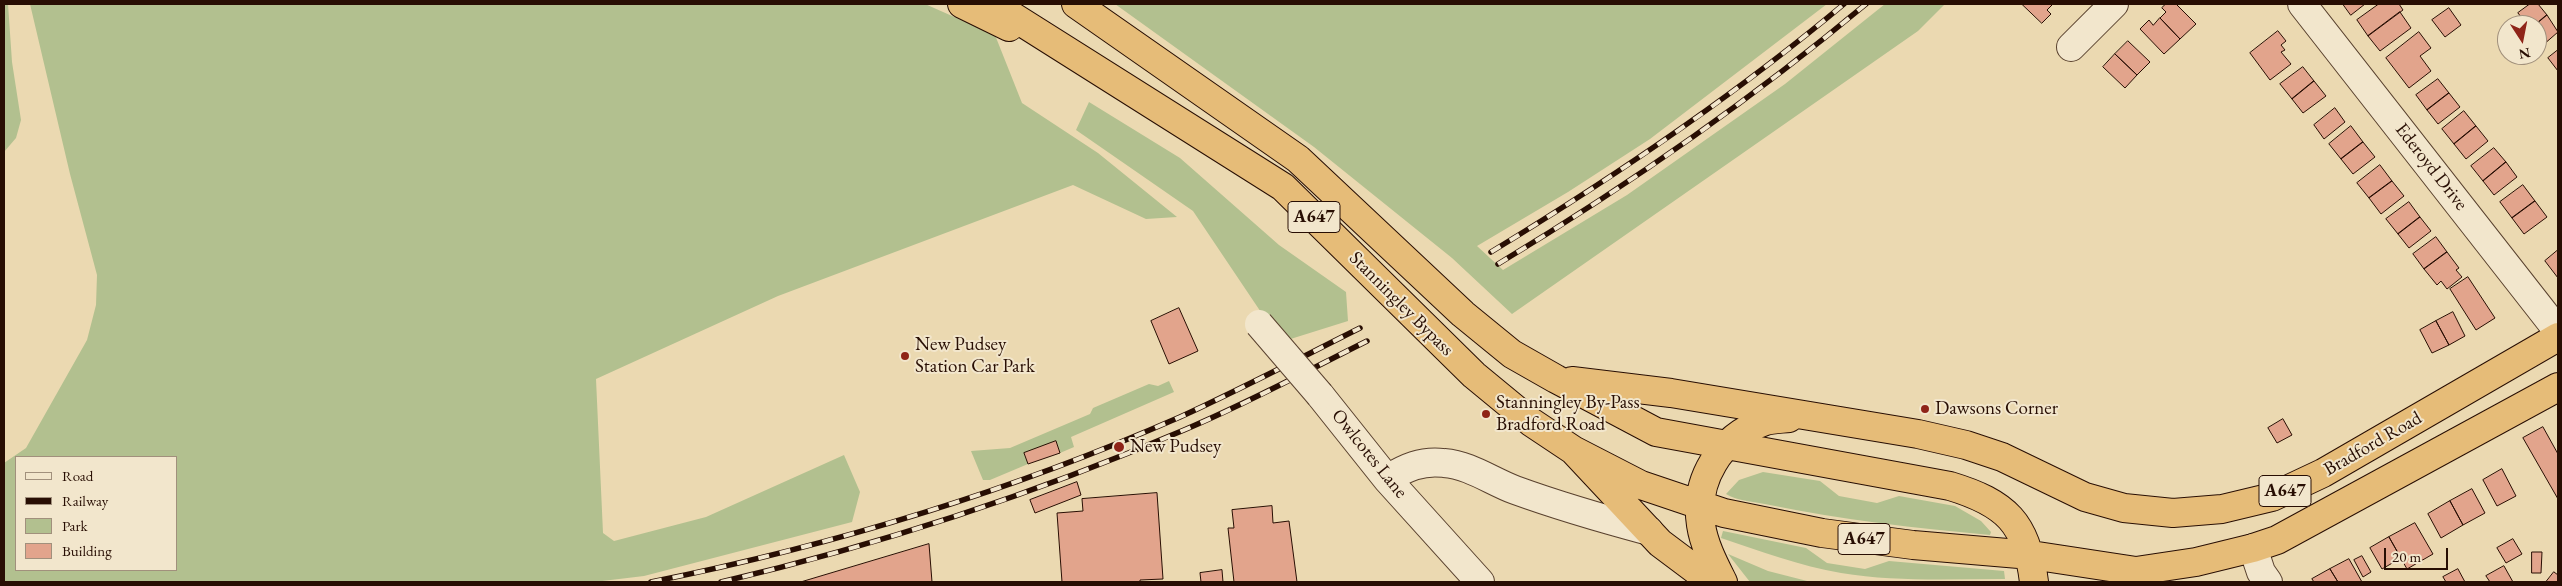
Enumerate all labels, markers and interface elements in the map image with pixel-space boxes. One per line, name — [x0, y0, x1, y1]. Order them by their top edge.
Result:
north arrow — [2497, 15, 2547, 65]
text: N — [2517, 44, 2532, 64]
street label: Ederoyd Drive — [2390, 119, 2472, 215]
road number: A647 — [1288, 202, 1340, 232]
street label: Stanningley Bypass — [1344, 247, 1458, 361]
place label: New Pudsey Station Car Park — [915, 334, 1035, 378]
marker: New Pudsey Station Car Park — [899, 350, 911, 362]
place label: Stanningley By-Pass Bradford Road — [1496, 392, 1640, 436]
place label: Dawsons Corner — [1935, 398, 2058, 420]
marker: Dawsons Corner — [1919, 403, 1931, 415]
street label: Owlcotes Lane — [1326, 405, 1412, 503]
street label: Bradford Road — [2320, 407, 2426, 481]
marker: Stanningley By-Pass Bradford Road — [1480, 408, 1492, 420]
place label: New Pudsey — [1130, 436, 1221, 458]
marker: New Pudsey — [1112, 440, 1126, 454]
legend — [15, 456, 178, 571]
text: Road — [62, 466, 93, 485]
road number: A647 — [2259, 476, 2311, 506]
text: Railway — [62, 491, 108, 510]
text: Park — [62, 516, 88, 535]
road number: A647 — [1838, 524, 1890, 554]
scale bar — [2387, 538, 2451, 570]
text: Building — [62, 541, 112, 560]
text: 20 m — [2392, 547, 2421, 566]

